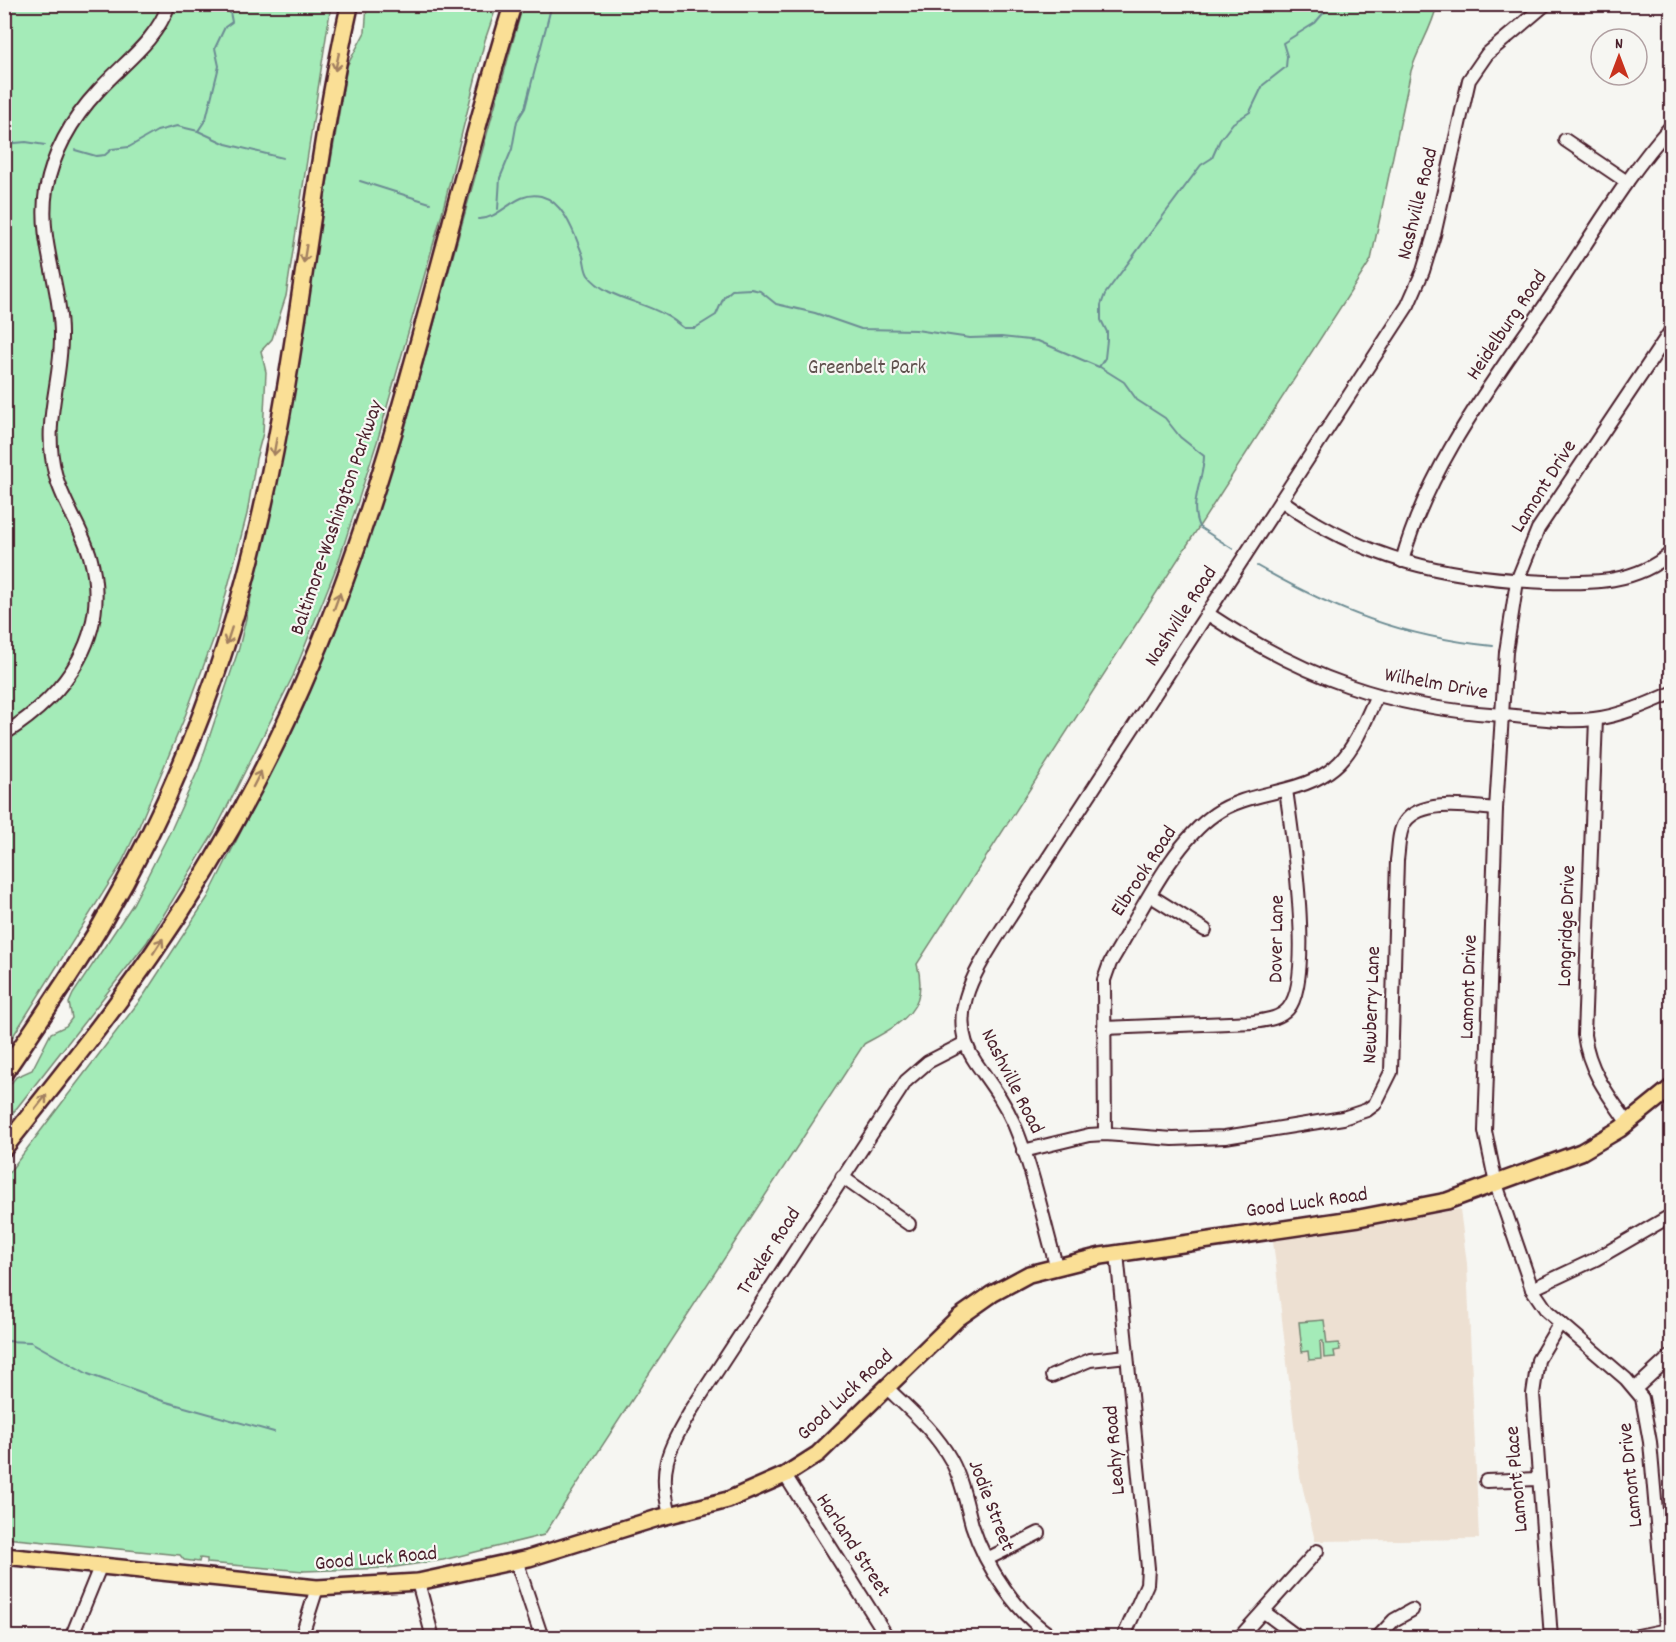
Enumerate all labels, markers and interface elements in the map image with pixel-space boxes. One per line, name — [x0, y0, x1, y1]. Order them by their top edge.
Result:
north arrow — [1589, 27, 1649, 87]
text: N — [1615, 33, 1623, 56]
one-way arrow — [331, 51, 342, 71]
street label: Nashville Road — [1391, 145, 1447, 263]
one-way arrow — [299, 244, 310, 263]
street label: Heidelburg Road — [1460, 265, 1556, 387]
park label: Greenbelt Park — [808, 354, 926, 384]
street label: Baltimore-Washington Parkway — [284, 396, 393, 640]
street label: Lamont Drive — [1504, 435, 1586, 539]
one-way arrow — [269, 436, 280, 456]
street label: Nashville Road — [1138, 561, 1226, 673]
one-way arrow — [333, 592, 344, 611]
one-way arrow — [222, 626, 233, 645]
street label: Wilhelm Drive — [1382, 661, 1490, 709]
one-way arrow — [252, 770, 263, 788]
street label: Elbrook Road — [1104, 821, 1186, 923]
street label: Longridge Drive — [1551, 864, 1585, 988]
street label: Dover Lane — [1262, 895, 1294, 983]
street label: Lamont Drive — [1453, 934, 1487, 1040]
one-way arrow — [152, 938, 164, 955]
street label: Newberry Lane — [1356, 946, 1390, 1064]
street label: Nashville Road — [972, 1024, 1050, 1140]
one-way arrow — [34, 1095, 47, 1111]
street label: Good Luck Road — [1244, 1181, 1370, 1227]
street label: Trexler Road — [730, 1202, 810, 1302]
street label: Good Luck Road — [791, 1343, 901, 1449]
street label: Leahy Road — [1097, 1404, 1135, 1496]
street label: Lamont Drive — [1612, 1421, 1652, 1529]
street label: Lamont Place — [1498, 1425, 1538, 1533]
street label: Jodie Street — [959, 1456, 1021, 1556]
street label: Harland Street — [807, 1488, 897, 1604]
street label: Good Luck Road — [314, 1540, 438, 1580]

